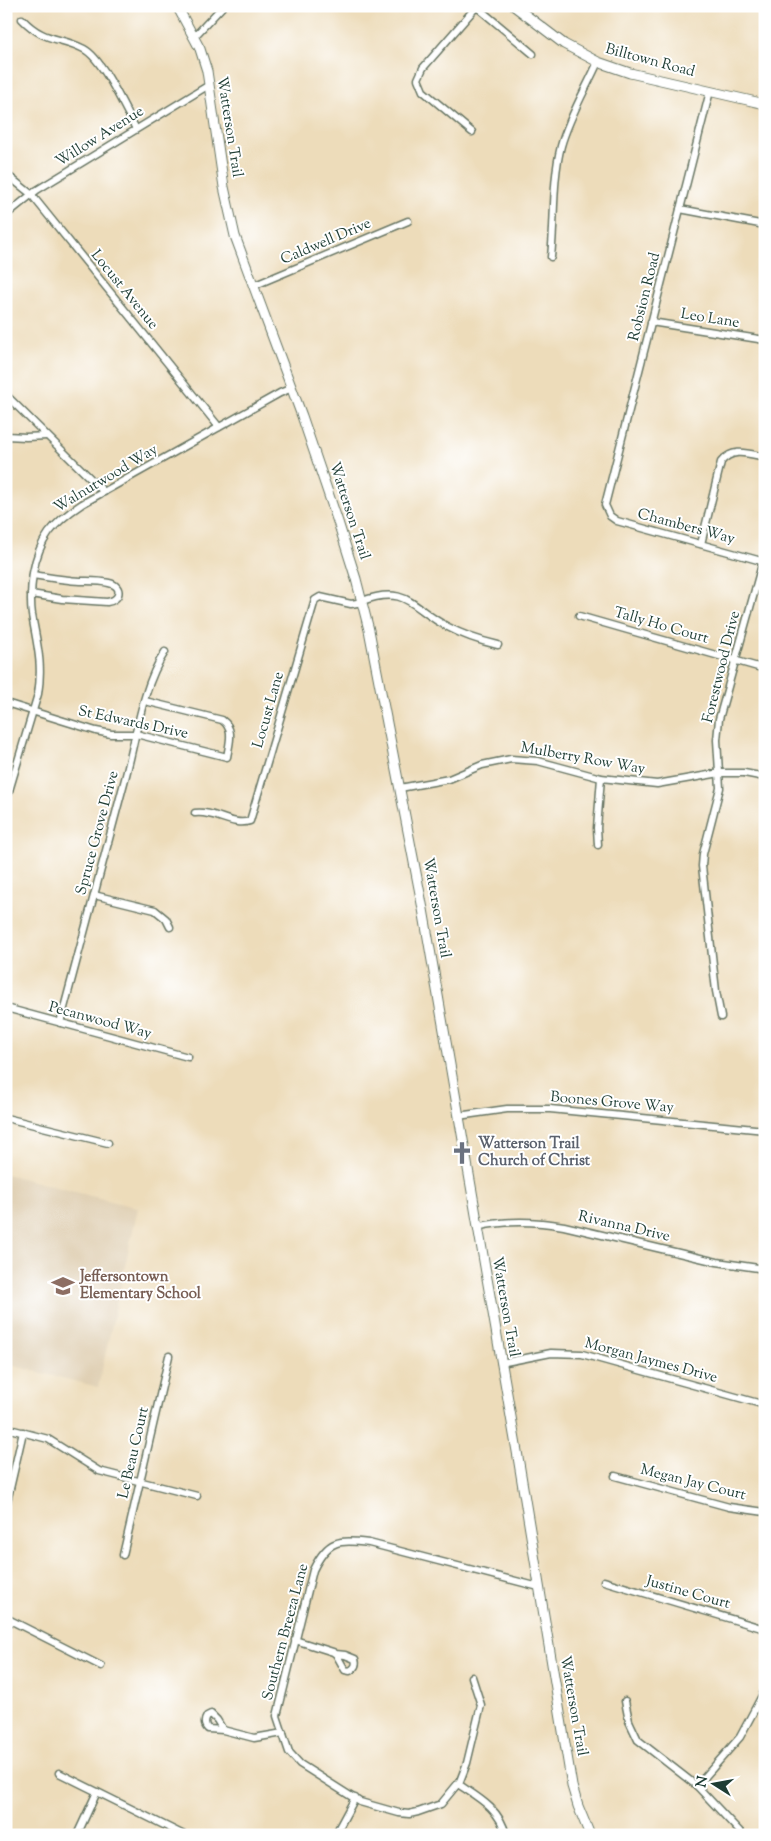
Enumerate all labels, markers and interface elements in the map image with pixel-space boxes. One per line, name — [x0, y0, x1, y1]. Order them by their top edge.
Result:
street label: Billtown Road — [603, 39, 698, 83]
street label: Watterson Trail — [211, 75, 247, 179]
street label: Willow Avenue — [52, 101, 148, 173]
street label: Caldwell Drive — [277, 213, 375, 271]
street label: Locust Avenue — [85, 246, 163, 334]
street label: Robsion Road — [624, 250, 666, 344]
street label: Leo Lane — [679, 304, 741, 334]
street label: Walnutwood Way — [50, 439, 163, 518]
street label: Watterson Trail — [323, 459, 375, 563]
street label: Chambers Way — [635, 504, 737, 550]
street label: Tally Ho Court — [611, 602, 711, 650]
street label: Forestwood Drive — [698, 609, 746, 725]
street label: Locust Lane — [248, 669, 290, 751]
street label: St Edwards Drive — [76, 701, 190, 745]
street label: Mulberry Row Way — [519, 738, 647, 780]
street label: Spruce Grove Drive — [71, 769, 125, 897]
street label: Watterson Trail — [417, 856, 455, 960]
street label: Pecanwood Way — [46, 997, 154, 1045]
street label: Boones Grove Way — [549, 1087, 675, 1119]
place label: Watterson Trail Church of Christ — [478, 1134, 591, 1172]
church icon: Watterson Trail Church of Christ — [449, 1140, 475, 1166]
street label: Rivanna Drive — [576, 1206, 672, 1248]
street label: Watterson Trail — [486, 1255, 524, 1359]
place label: Jeffersontown Elementary School — [79, 1267, 202, 1305]
school or university icon: Jeffersontown Elementary School — [50, 1273, 76, 1299]
street label: Morgan Jaymes Drive — [582, 1333, 720, 1389]
street label: Le Beau Court — [113, 1405, 155, 1501]
street label: Megan Jay Court — [638, 1460, 748, 1506]
street label: Southern Breeza Lane — [258, 1561, 314, 1703]
street label: Justine Court — [643, 1571, 732, 1615]
street label: Watterson Trail — [554, 1654, 592, 1758]
north arrow — [688, 1758, 738, 1808]
text: N — [692, 1775, 714, 1789]

